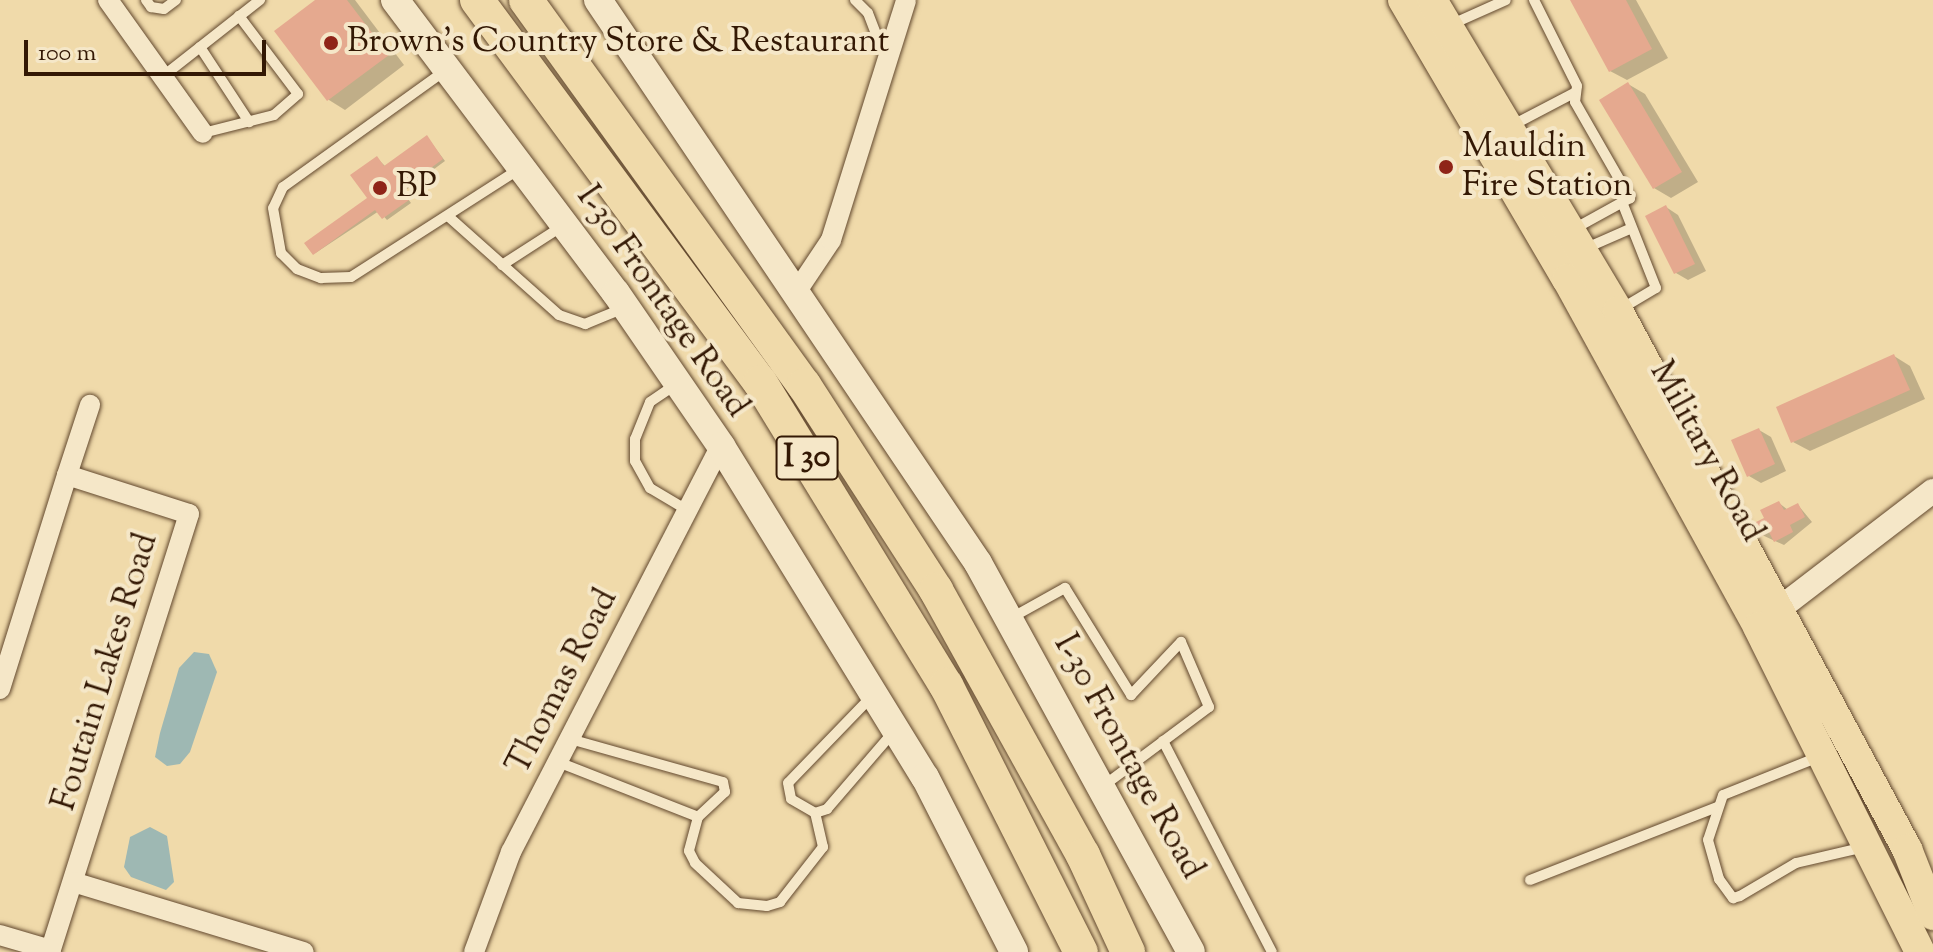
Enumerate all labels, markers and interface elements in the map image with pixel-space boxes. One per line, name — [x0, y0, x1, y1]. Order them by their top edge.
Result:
place label: Brown's Country Store & Restaurant — [347, 23, 889, 63]
scale bar — [28, 24, 270, 74]
marker: Brown's Country Store & Restaurant — [322, 34, 340, 52]
text: 100 m — [38, 37, 96, 71]
place label: Mauldin Fire Station — [1462, 127, 1633, 206]
marker: Mauldin Fire Station — [1437, 158, 1455, 176]
place label: BP — [396, 168, 437, 208]
street label: I-30 Frontage Road — [567, 178, 757, 426]
marker: BP — [371, 179, 389, 197]
street label: Military Road — [1640, 355, 1772, 549]
road number: I 30 — [775, 430, 839, 486]
street label: Foutain Lakes Road — [44, 528, 168, 816]
street label: Thomas Road — [499, 582, 627, 782]
street label: I-30 Frontage Road — [1044, 627, 1212, 887]

